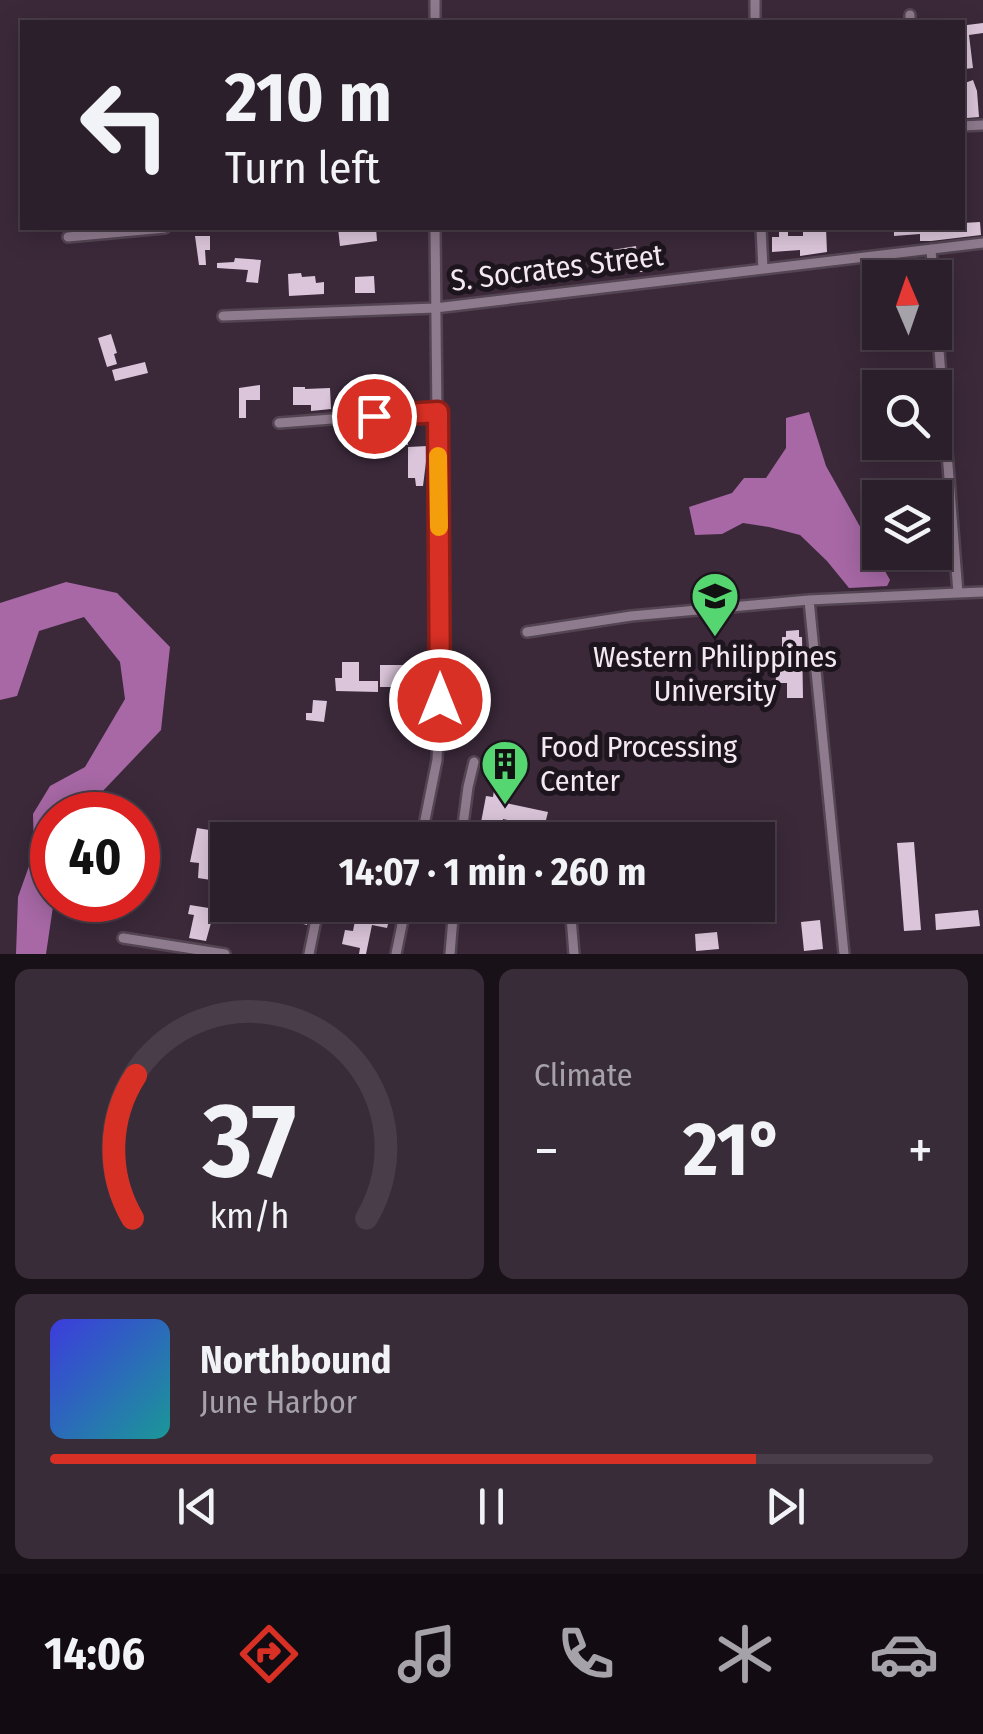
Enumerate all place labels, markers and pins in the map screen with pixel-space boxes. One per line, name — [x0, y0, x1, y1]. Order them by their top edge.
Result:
pin — [332, 374, 417, 459]
school or university icon: Western Philippines University — [689, 570, 741, 638]
place label: Western Philippines University — [593, 639, 837, 709]
place label: Food Processing Center — [540, 729, 738, 799]
building icon: Food Processing Center — [479, 738, 531, 806]

